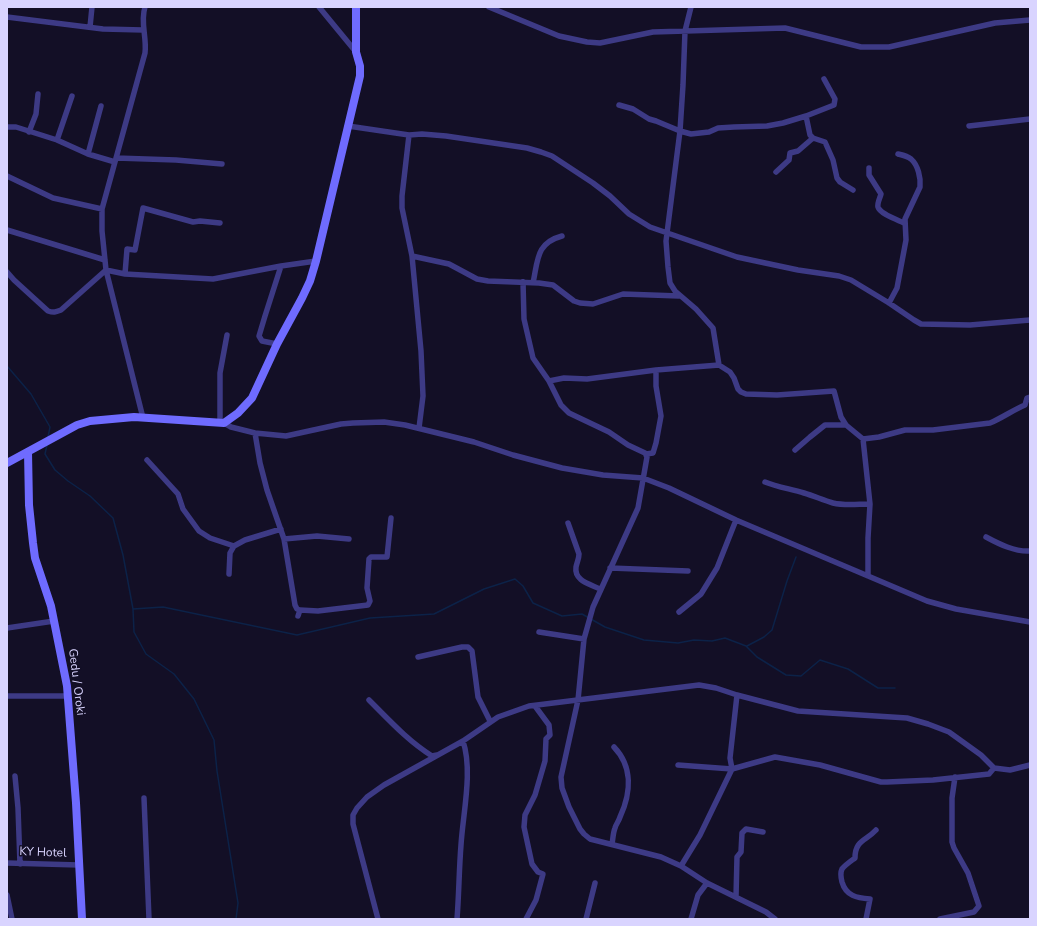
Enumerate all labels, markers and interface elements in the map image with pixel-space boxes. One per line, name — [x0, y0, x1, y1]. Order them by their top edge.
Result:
street label: Gedu / Oroki — [65, 648, 87, 716]
street label: KY Hotel — [19, 845, 67, 861]

